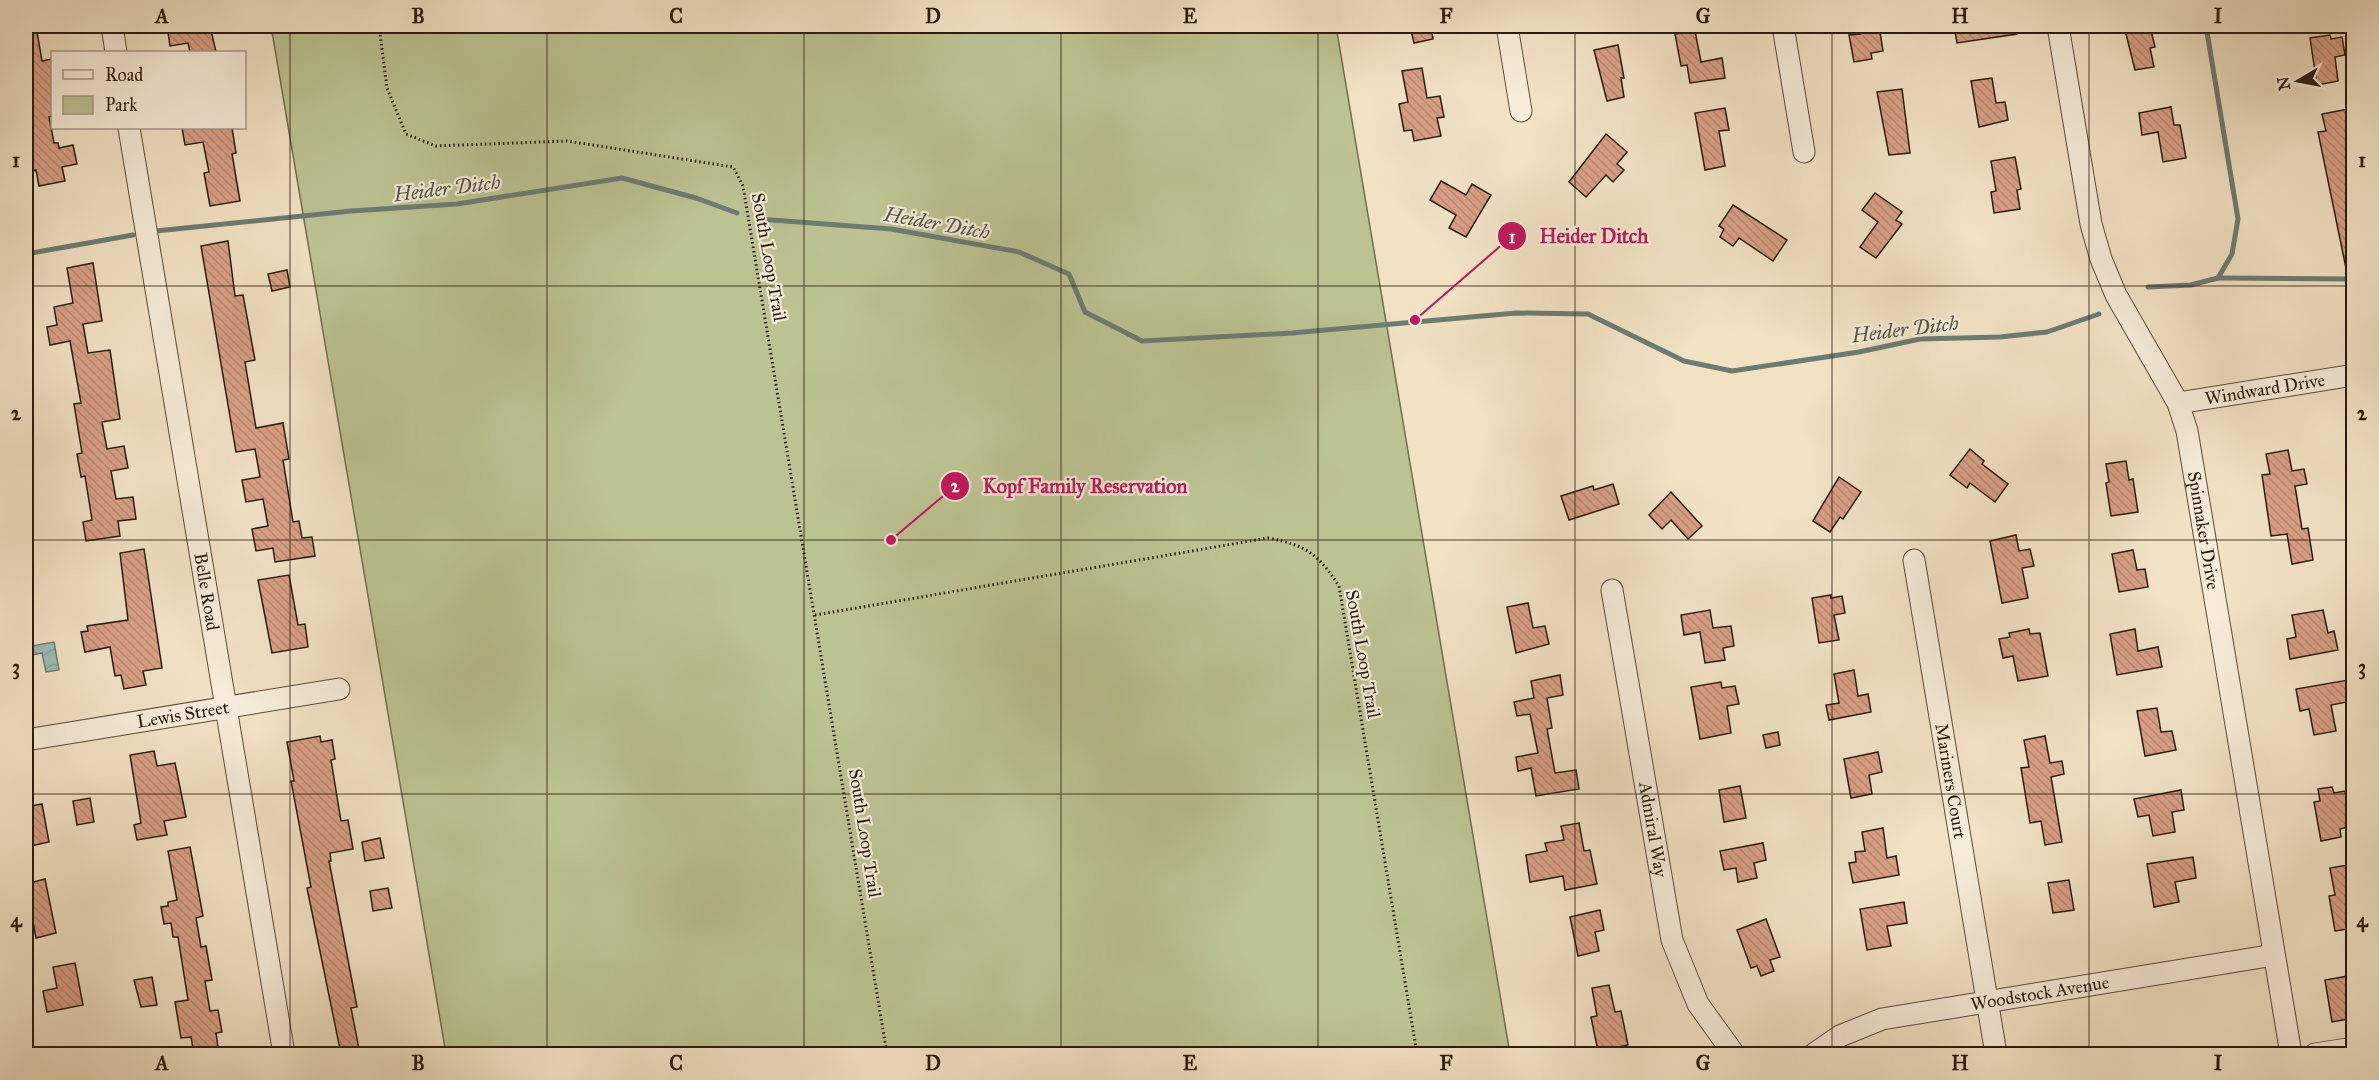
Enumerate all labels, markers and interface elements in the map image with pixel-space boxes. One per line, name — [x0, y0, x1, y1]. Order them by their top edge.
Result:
text: A — [153, 4, 169, 28]
text: B — [411, 4, 425, 28]
text: C — [669, 4, 683, 28]
text: D — [925, 4, 941, 28]
text: E — [1183, 4, 1198, 28]
text: F — [1439, 4, 1453, 28]
text: G — [1696, 4, 1711, 28]
text: H — [1951, 4, 1969, 28]
text: I — [2214, 4, 2223, 28]
legend — [51, 51, 246, 129]
north arrow — [2268, 51, 2328, 111]
text: Road — [105, 64, 143, 86]
text: N — [2273, 75, 2294, 92]
text: Park — [105, 94, 138, 116]
text: 1 — [12, 148, 20, 172]
text: 1 — [2358, 148, 2366, 172]
water label: Heider Ditch — [391, 170, 502, 207]
street label: South Loop Trail — [747, 191, 791, 323]
water label: Heider Ditch — [881, 202, 992, 244]
callout: Heider Ditch — [1497, 217, 1660, 255]
text: Heider Ditch — [1540, 224, 1649, 248]
text: 1 — [1508, 226, 1516, 248]
water label: Heider Ditch — [1849, 311, 1960, 348]
street label: Windward Drive — [2203, 369, 2327, 410]
text: 2 — [11, 401, 22, 425]
text: 2 — [2357, 401, 2368, 425]
callout: Kopf Family Reservation — [940, 467, 1199, 505]
street label: Spinnaker Drive — [2183, 470, 2224, 591]
text: Kopf Family Reservation — [983, 474, 1187, 499]
text: 2 — [951, 475, 961, 497]
street label: Belle Road — [189, 551, 224, 632]
street label: South Loop Trail — [1341, 588, 1385, 720]
text: 3 — [12, 655, 20, 680]
text: 3 — [2358, 655, 2366, 680]
street label: Lewis Street — [135, 696, 231, 733]
street label: Mariners Court — [1930, 722, 1971, 841]
street label: South Loop Trail — [844, 767, 886, 899]
street label: Admiral Way — [1634, 779, 1672, 879]
text: 4 — [10, 908, 22, 933]
text: 4 — [2356, 908, 2368, 933]
street label: Woodstock Avenue — [1969, 971, 2111, 1015]
text: A — [153, 1051, 169, 1075]
text: B — [411, 1051, 425, 1075]
text: C — [669, 1051, 683, 1075]
text: D — [925, 1051, 941, 1075]
text: E — [1183, 1051, 1198, 1075]
text: F — [1439, 1051, 1453, 1075]
text: G — [1696, 1051, 1711, 1075]
text: H — [1951, 1051, 1969, 1075]
text: I — [2214, 1051, 2223, 1075]

